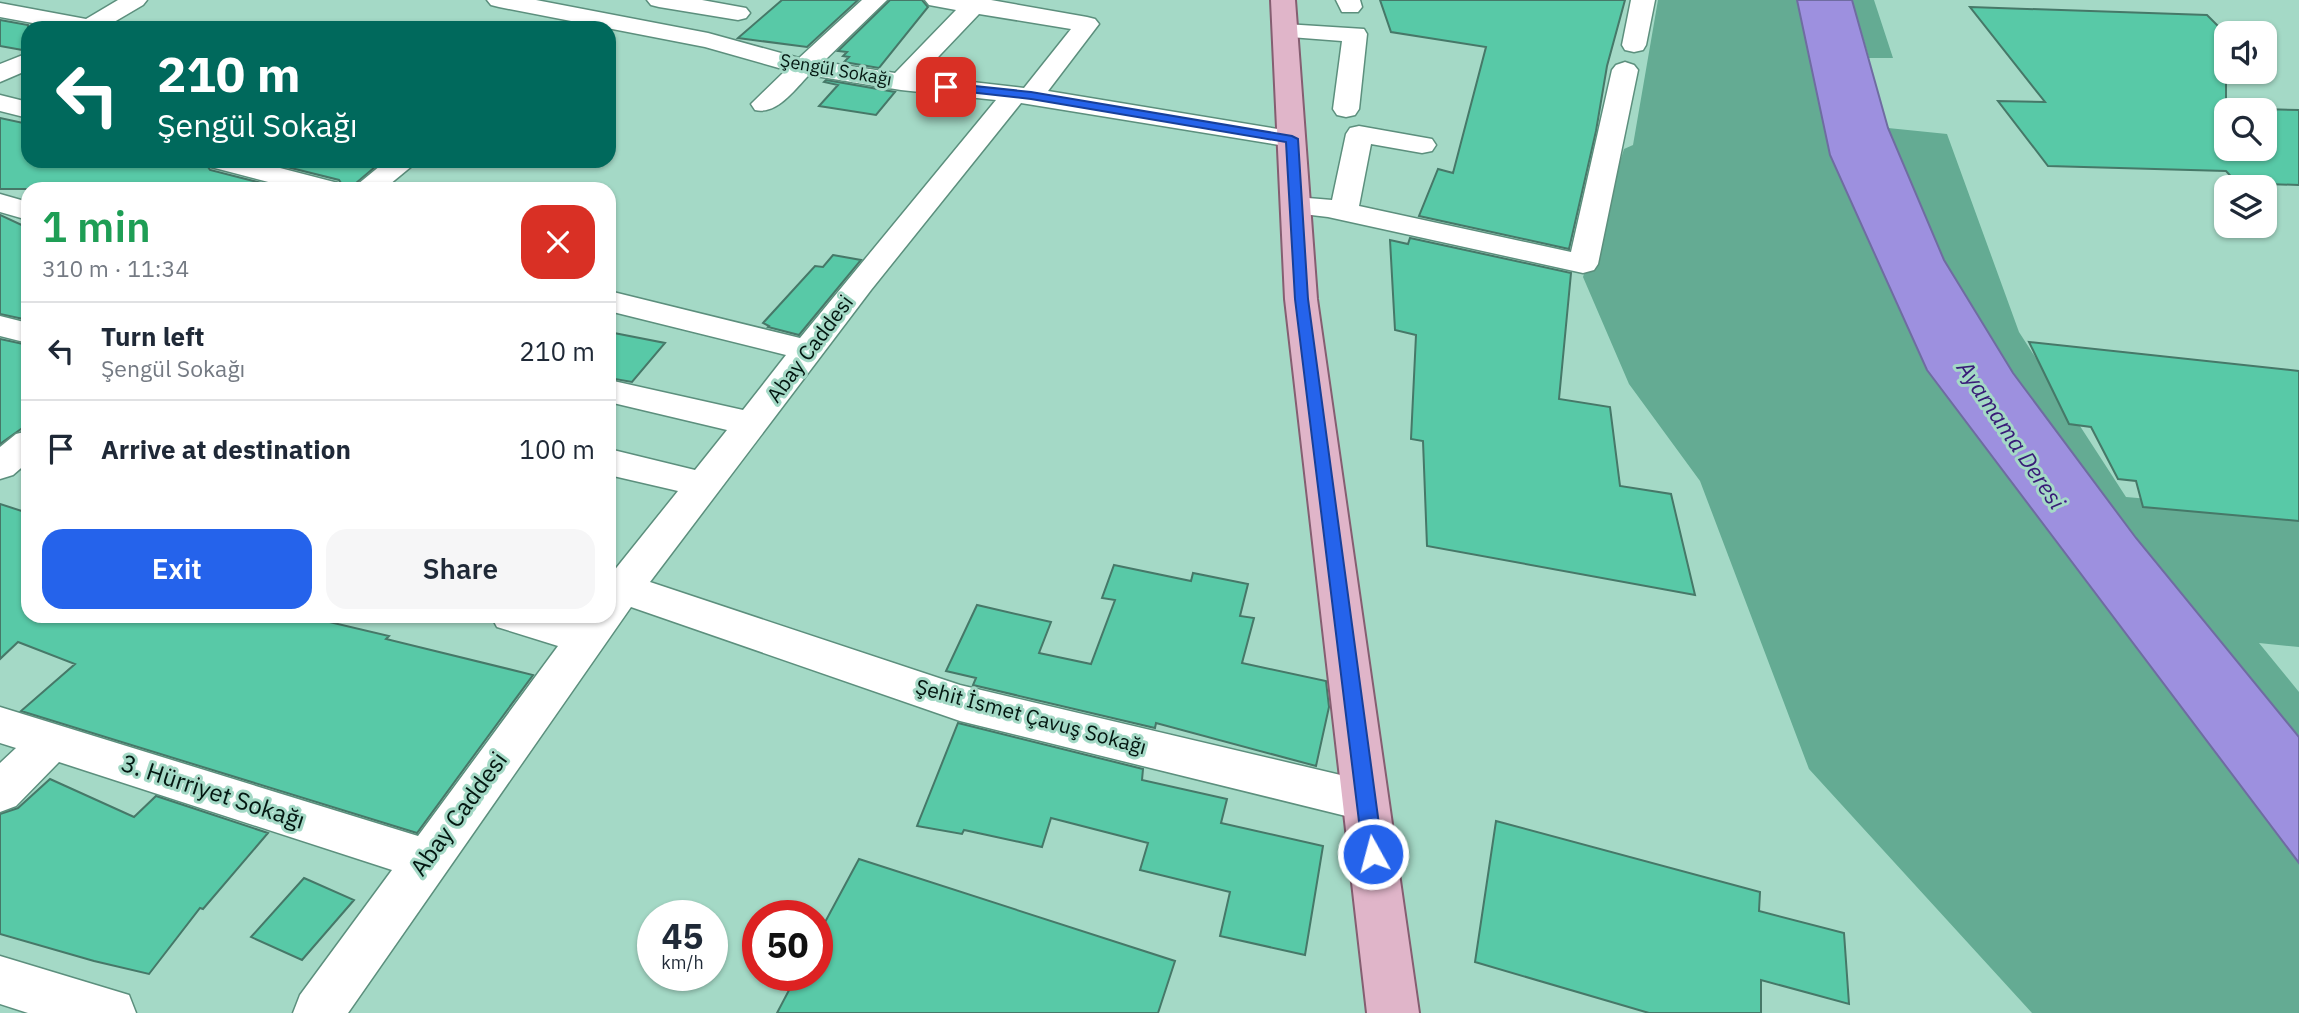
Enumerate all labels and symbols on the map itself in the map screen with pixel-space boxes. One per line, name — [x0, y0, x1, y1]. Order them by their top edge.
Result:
street label: Şengül Sokağı — [778, 48, 894, 91]
pin — [916, 57, 976, 117]
street label: Abay Caddesi — [760, 289, 859, 408]
water label: Ayamama Deresi — [1950, 353, 2073, 515]
street label: Şehit İsmet Çavuş Sokağı — [913, 672, 1150, 760]
street label: Abay Caddesi — [402, 745, 514, 882]
street label: 3. Hürriyet Sokağı — [117, 746, 309, 836]
position arrow — [1336, 817, 1410, 891]
speed limit sign: 50 — [742, 900, 833, 991]

